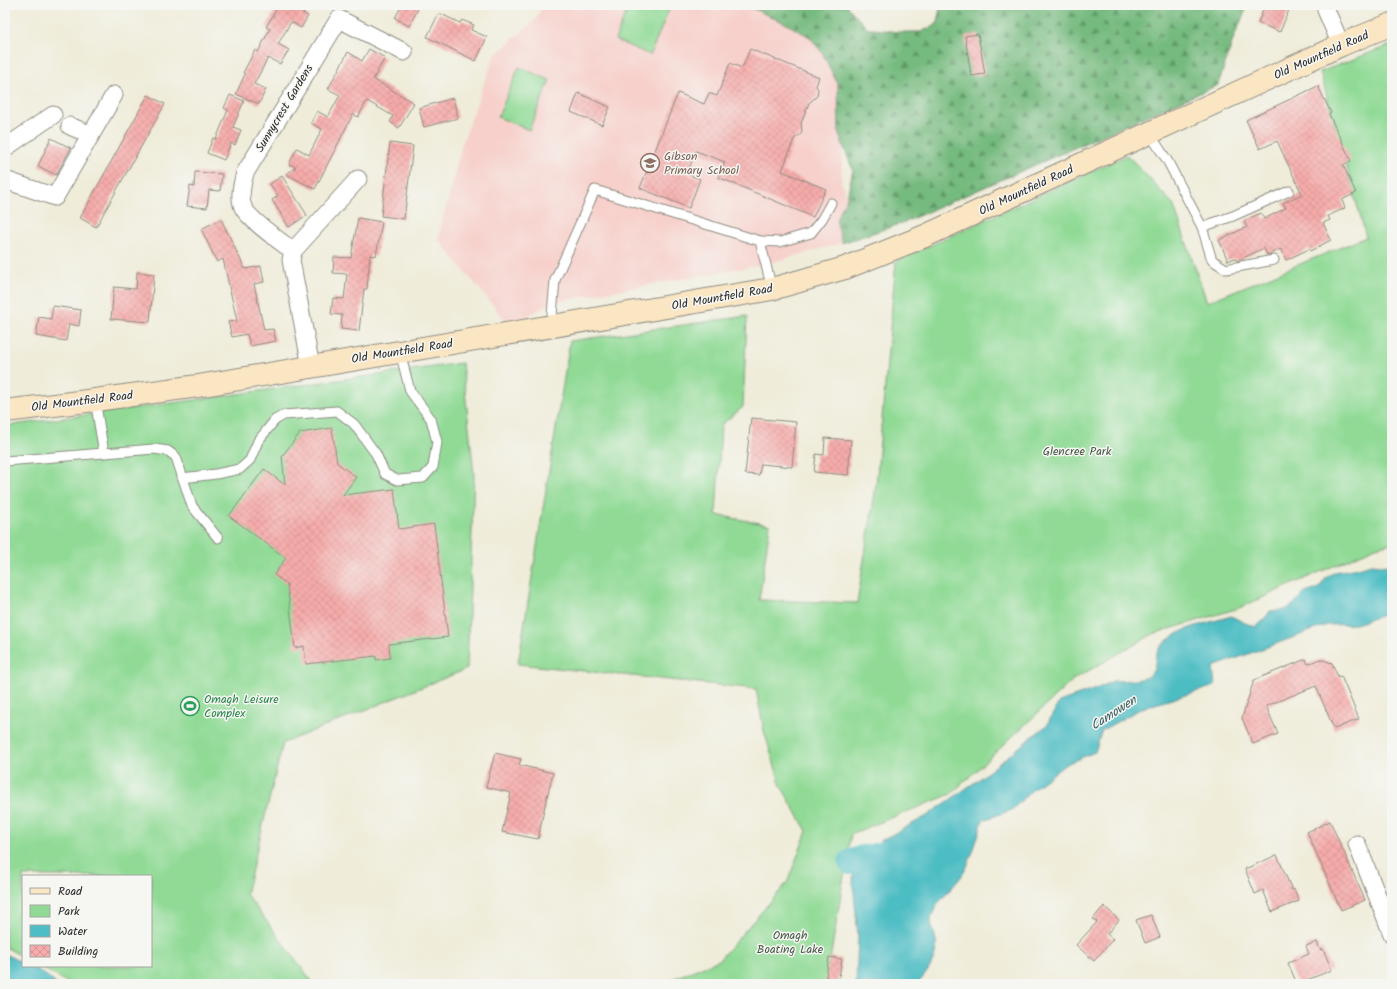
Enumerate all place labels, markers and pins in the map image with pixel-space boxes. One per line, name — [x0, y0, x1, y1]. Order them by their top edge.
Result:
place label: Gibson Primary School — [664, 147, 739, 180]
school or university icon: Gibson Primary School — [639, 152, 661, 174]
place label: Omagh Leisure Complex — [204, 690, 279, 723]
sports icon: Omagh Leisure Complex — [179, 695, 201, 717]

